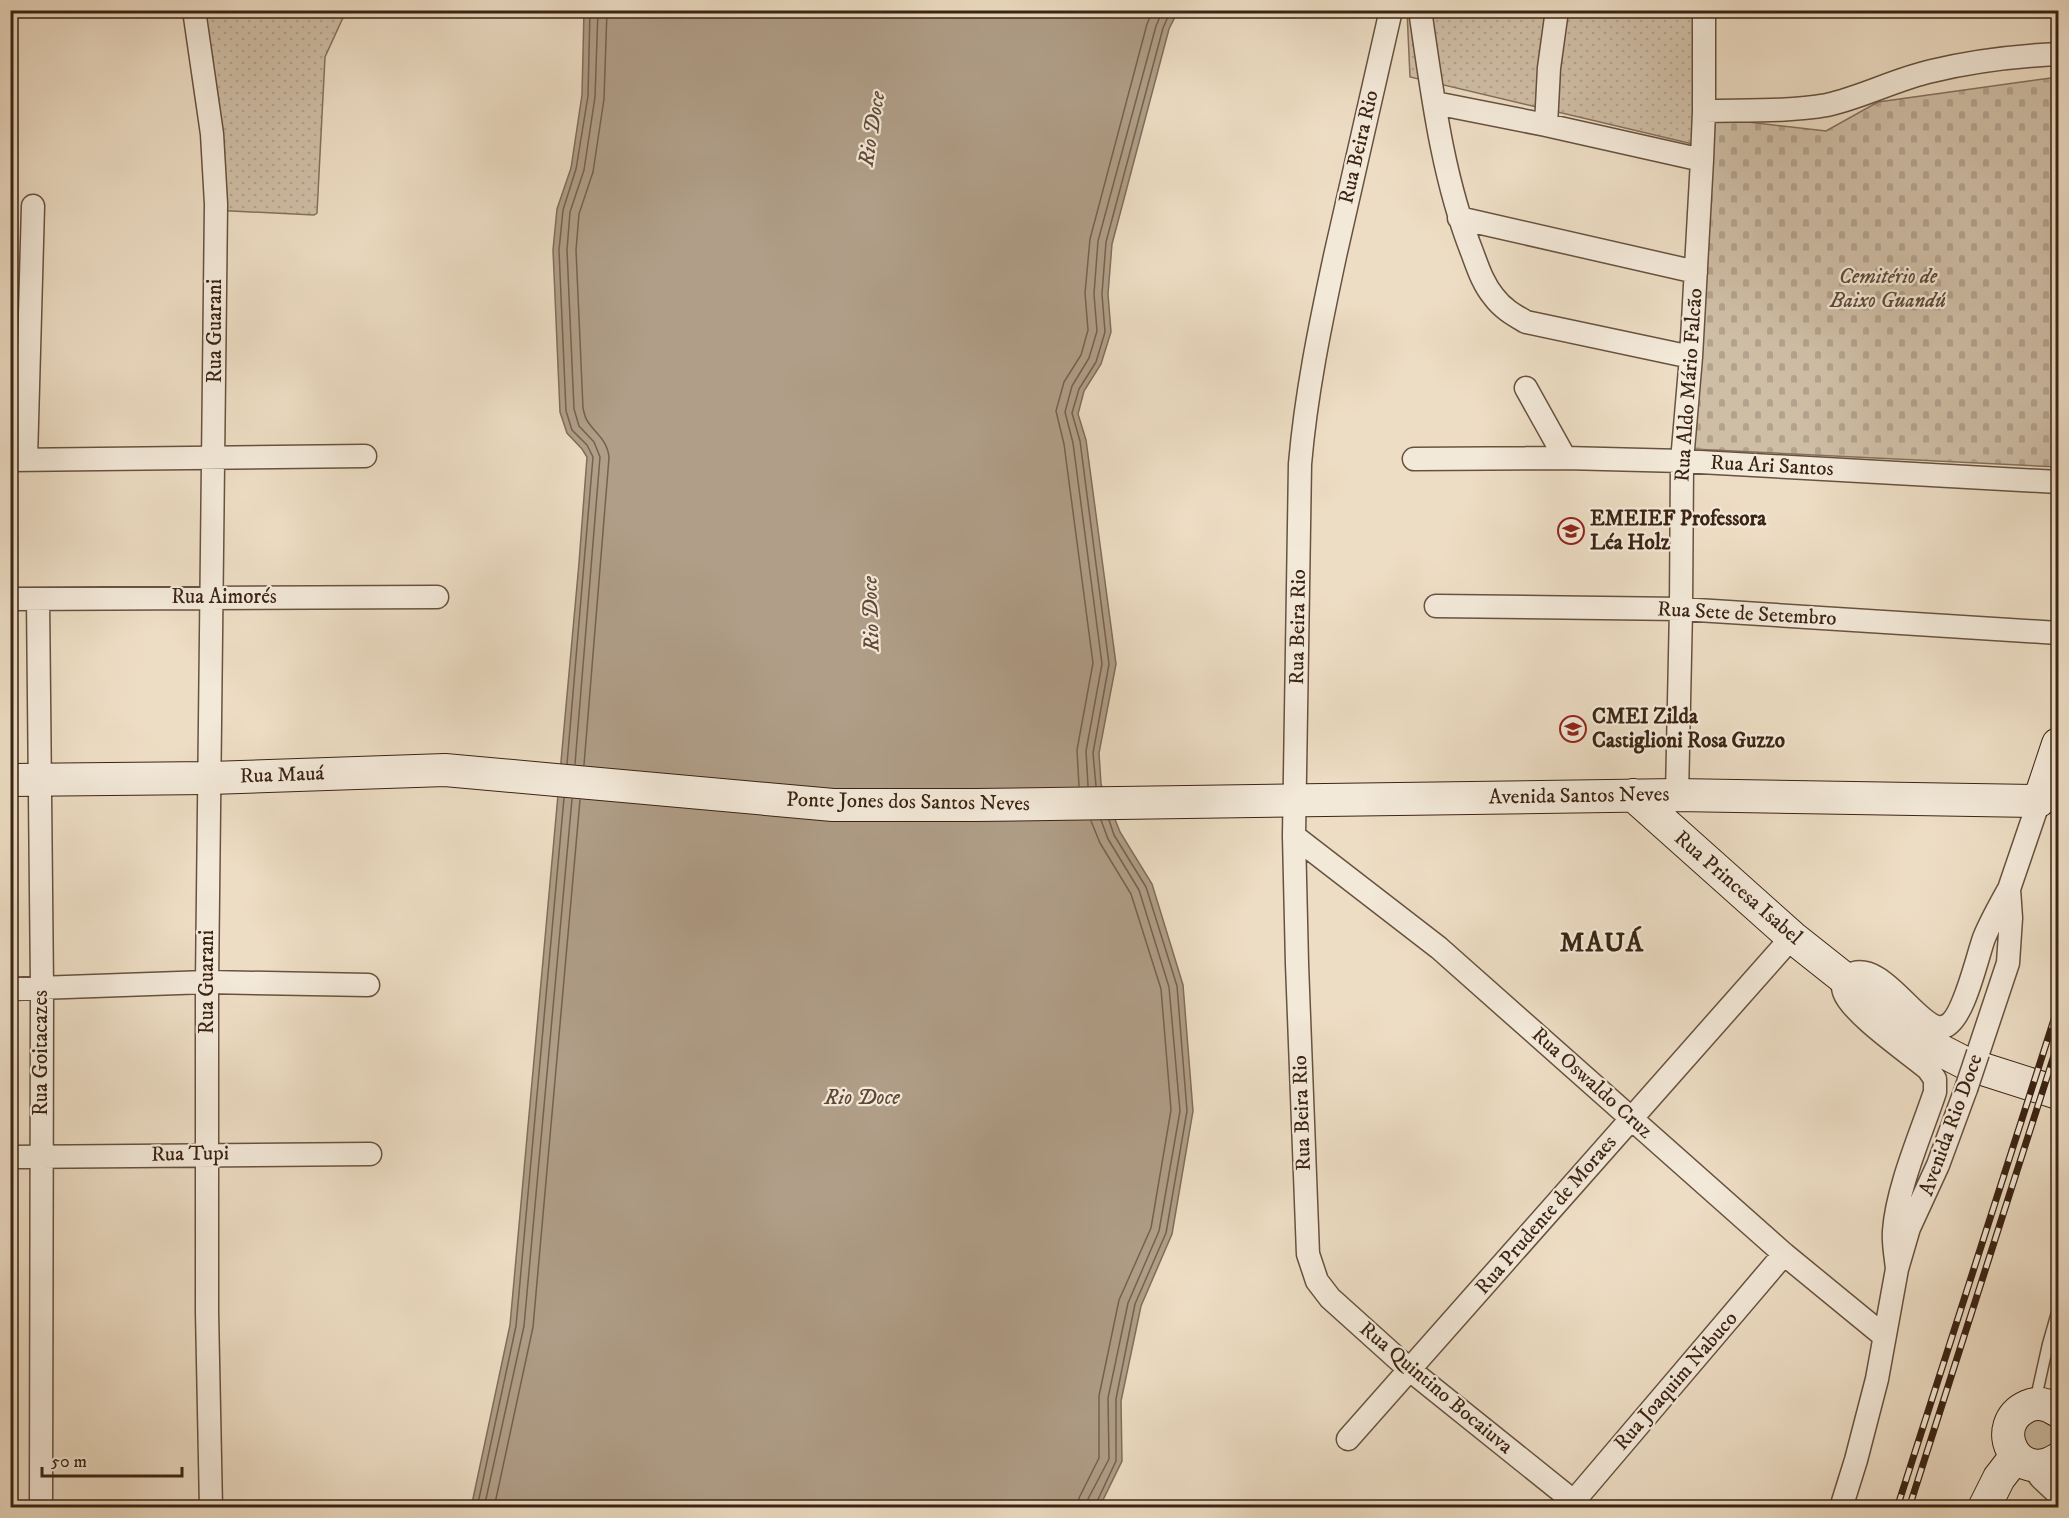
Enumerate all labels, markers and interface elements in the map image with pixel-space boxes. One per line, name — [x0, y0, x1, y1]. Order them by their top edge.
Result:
street label: Rua Beira Rio — [1333, 88, 1385, 206]
water label: Rio Doce — [853, 89, 891, 169]
park label: Cemitério de Baixo Guandú — [1829, 264, 1946, 314]
street label: Rua Guarani — [202, 279, 228, 383]
street label: Rua Aldo Mário Falcão — [1669, 287, 1709, 483]
street label: Rua Ari Santos — [1710, 450, 1834, 482]
place label: EMEIEF Professora Léa Holz — [1590, 506, 1767, 556]
school or university icon: EMEIEF Professora Léa Holz — [1556, 516, 1586, 546]
street label: Rua Beira Rio — [1284, 569, 1312, 685]
water label: Rio Doce — [856, 575, 886, 653]
street label: Rua Aimorés — [171, 584, 277, 610]
street label: Rua Sete de Setembro — [1657, 596, 1837, 632]
place label: CMEI Zilda Castiglioni Rosa Guzzo — [1592, 704, 1785, 754]
school or university icon: CMEI Zilda Castiglioni Rosa Guzzo — [1558, 714, 1588, 744]
street label: Rua Mauá — [239, 761, 325, 789]
street label: Avenida Santos Neves — [1488, 781, 1670, 811]
street label: Ponte Jones dos Santos Neves — [786, 787, 1030, 817]
street label: Rua Princesa Isabel — [1669, 825, 1808, 951]
district label: MAUÁ — [1560, 926, 1644, 960]
street label: Rua Guarani — [194, 930, 220, 1034]
street label: Rua Goitacazes — [28, 990, 54, 1116]
street label: Rua Oswaldo Cruz — [1526, 1022, 1658, 1144]
street label: Avenida Rio Doce — [1913, 1050, 1989, 1199]
street label: Rua Beira Rio — [1287, 1055, 1317, 1171]
water label: Rio Doce — [823, 1084, 900, 1111]
street label: Rua Prudente de Moraes — [1470, 1130, 1622, 1300]
street label: Rua Tupi — [151, 1140, 229, 1168]
street label: Rua Joaquim Nabuco — [1609, 1306, 1743, 1456]
street label: Rua Quintino Bocaiuva — [1354, 1316, 1518, 1460]
scale bar — [42, 1440, 182, 1478]
text: 50 m — [51, 1451, 87, 1473]

